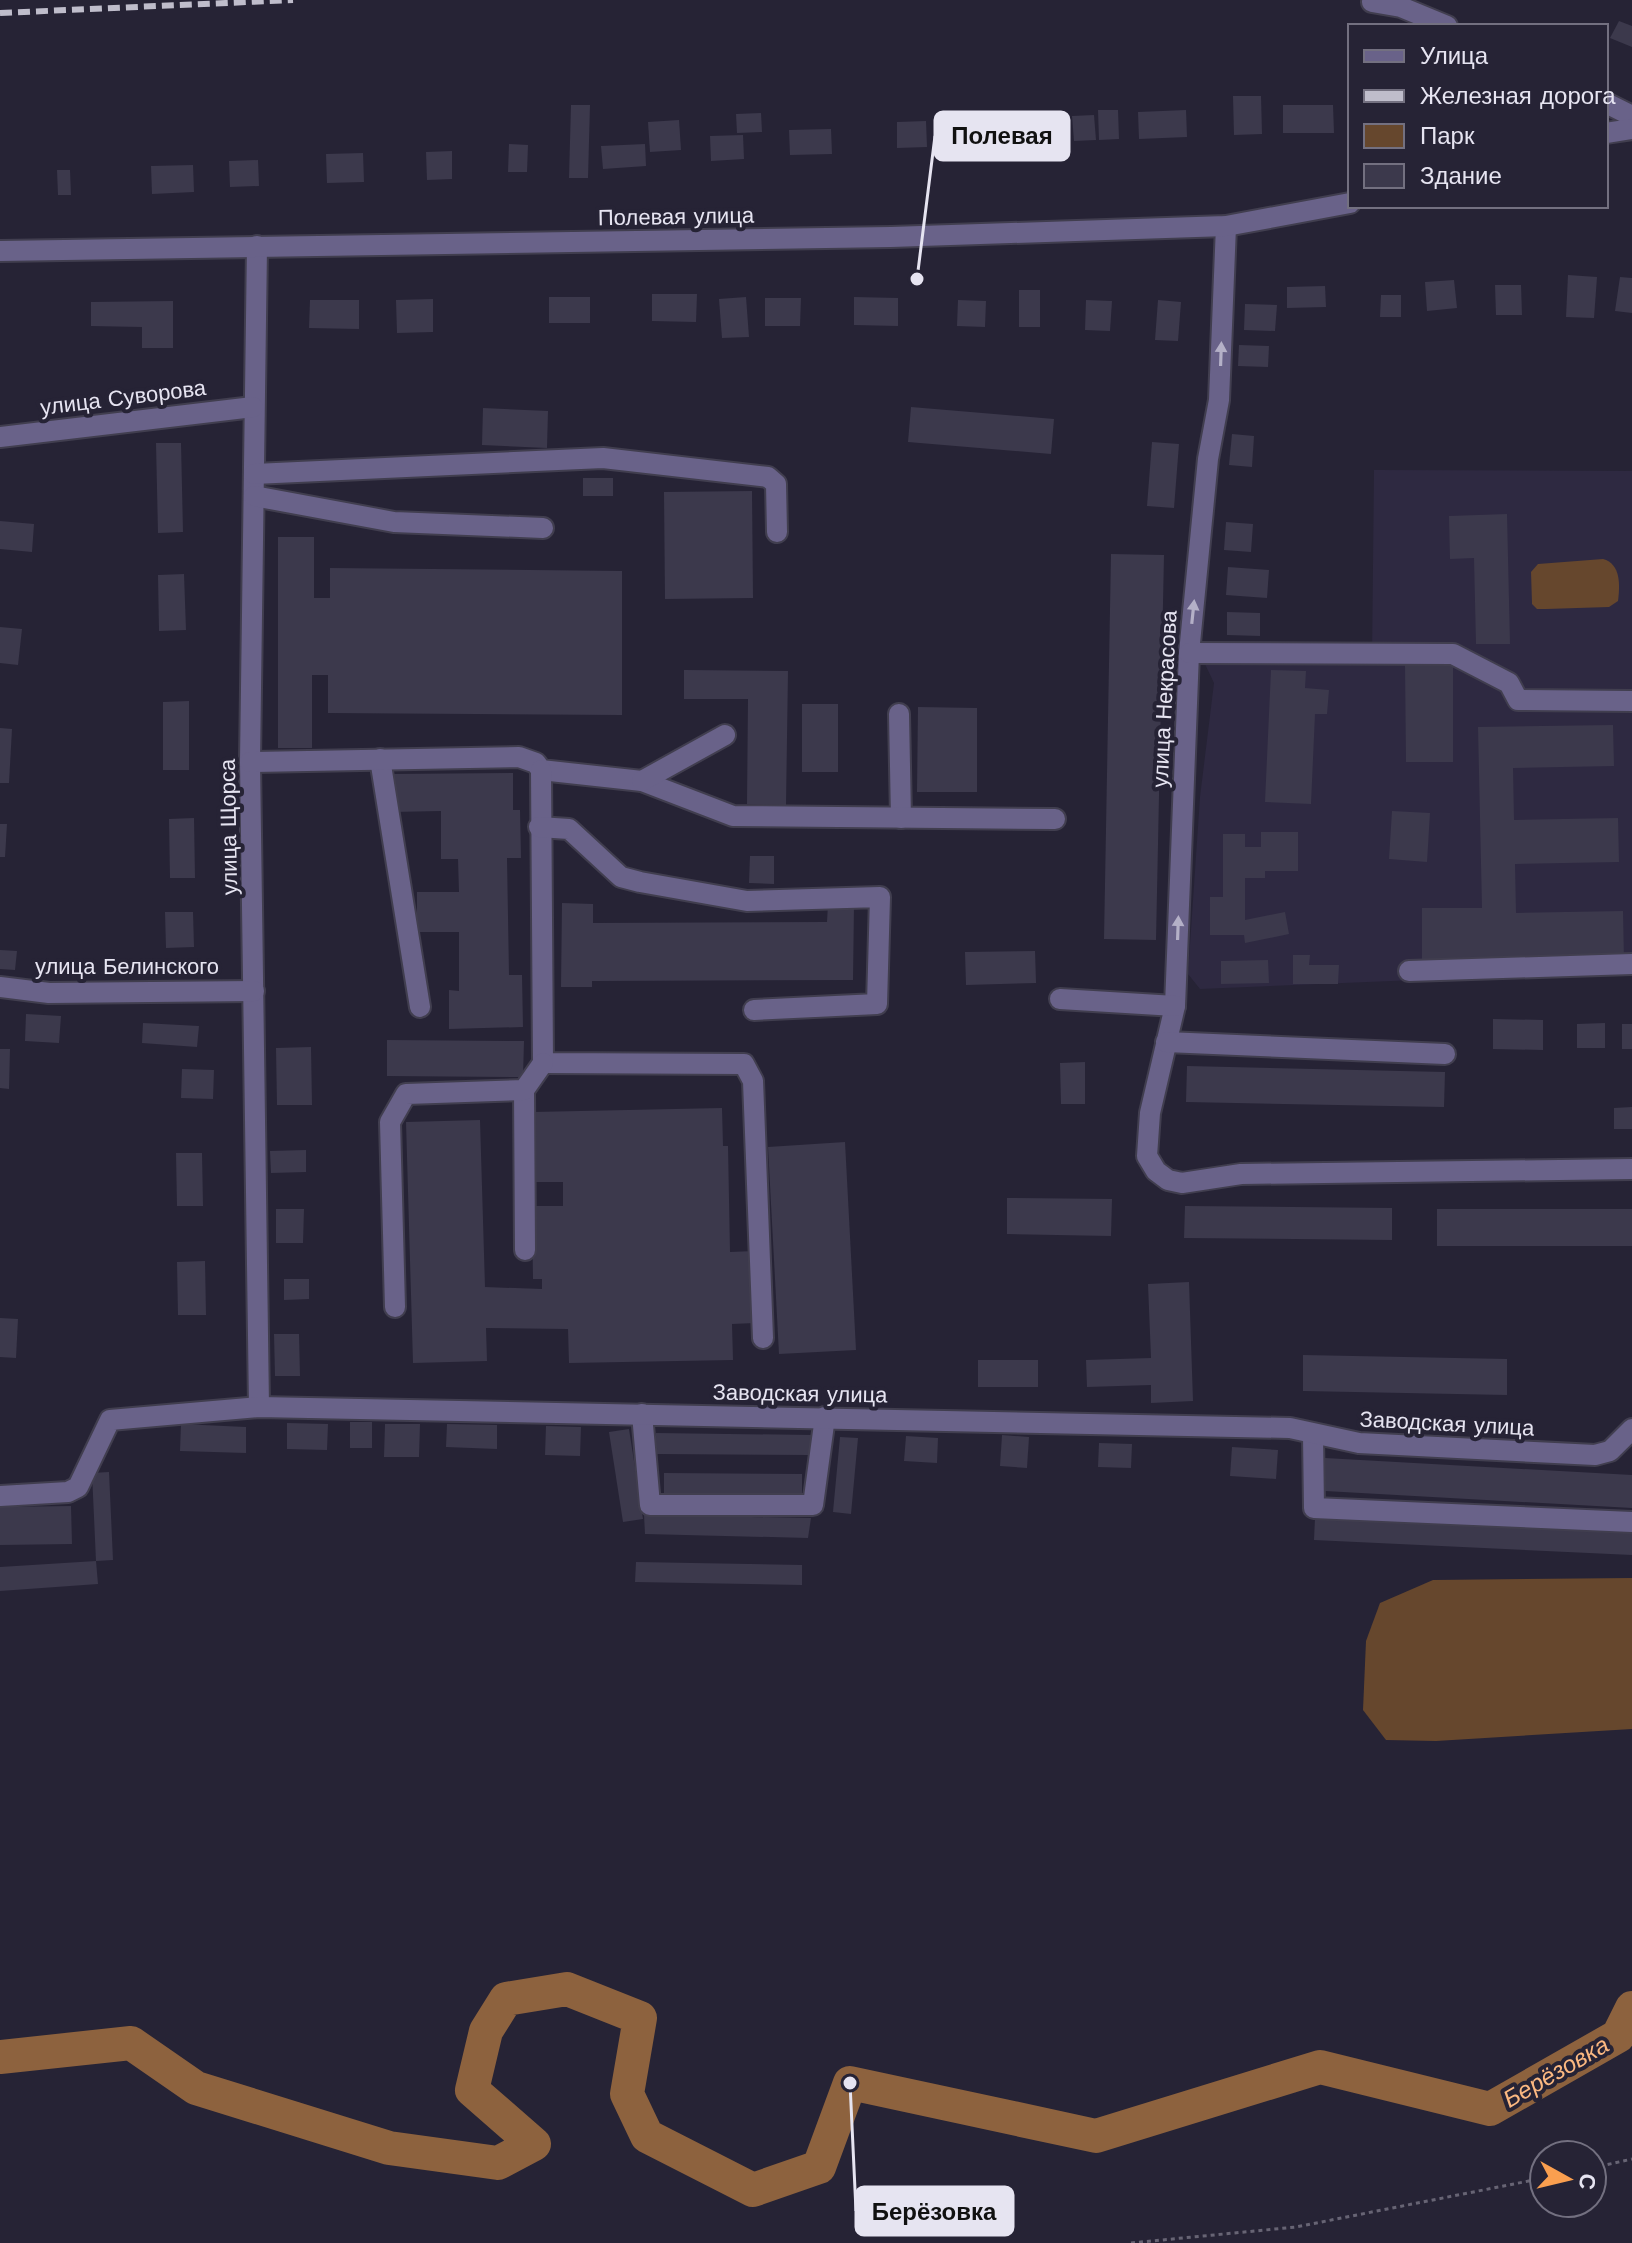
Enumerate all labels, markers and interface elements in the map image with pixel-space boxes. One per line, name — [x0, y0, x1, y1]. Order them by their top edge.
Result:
legend — [1348, 24, 1608, 208]
text: Улица — [1420, 42, 1489, 70]
text: Железная дорога — [1420, 82, 1616, 110]
callout: Полевая — [935, 112, 1069, 160]
text: Полевая — [951, 122, 1053, 150]
text: Парк — [1420, 122, 1475, 150]
text: Здание — [1420, 162, 1502, 190]
street label: Полевая улица — [598, 203, 755, 230]
one-way arrow — [1214, 341, 1227, 366]
street label: улица Суворова — [39, 375, 208, 420]
one-way arrow — [1186, 599, 1199, 624]
street label: улица Некрасова — [1147, 609, 1182, 788]
street label: улица Щорса — [215, 758, 242, 895]
one-way arrow — [1171, 915, 1184, 940]
street label: улица Белинского — [35, 954, 219, 979]
street label: Заводская улица — [712, 1379, 888, 1408]
street label: Заводская улица — [1359, 1406, 1536, 1441]
water label: Берёзовка — [1498, 2031, 1614, 2113]
north arrow — [1528, 2139, 1608, 2219]
text: С — [1574, 2172, 1601, 2191]
callout: Берёзовка — [856, 2187, 1013, 2235]
text: Берёзовка — [872, 2198, 997, 2226]

